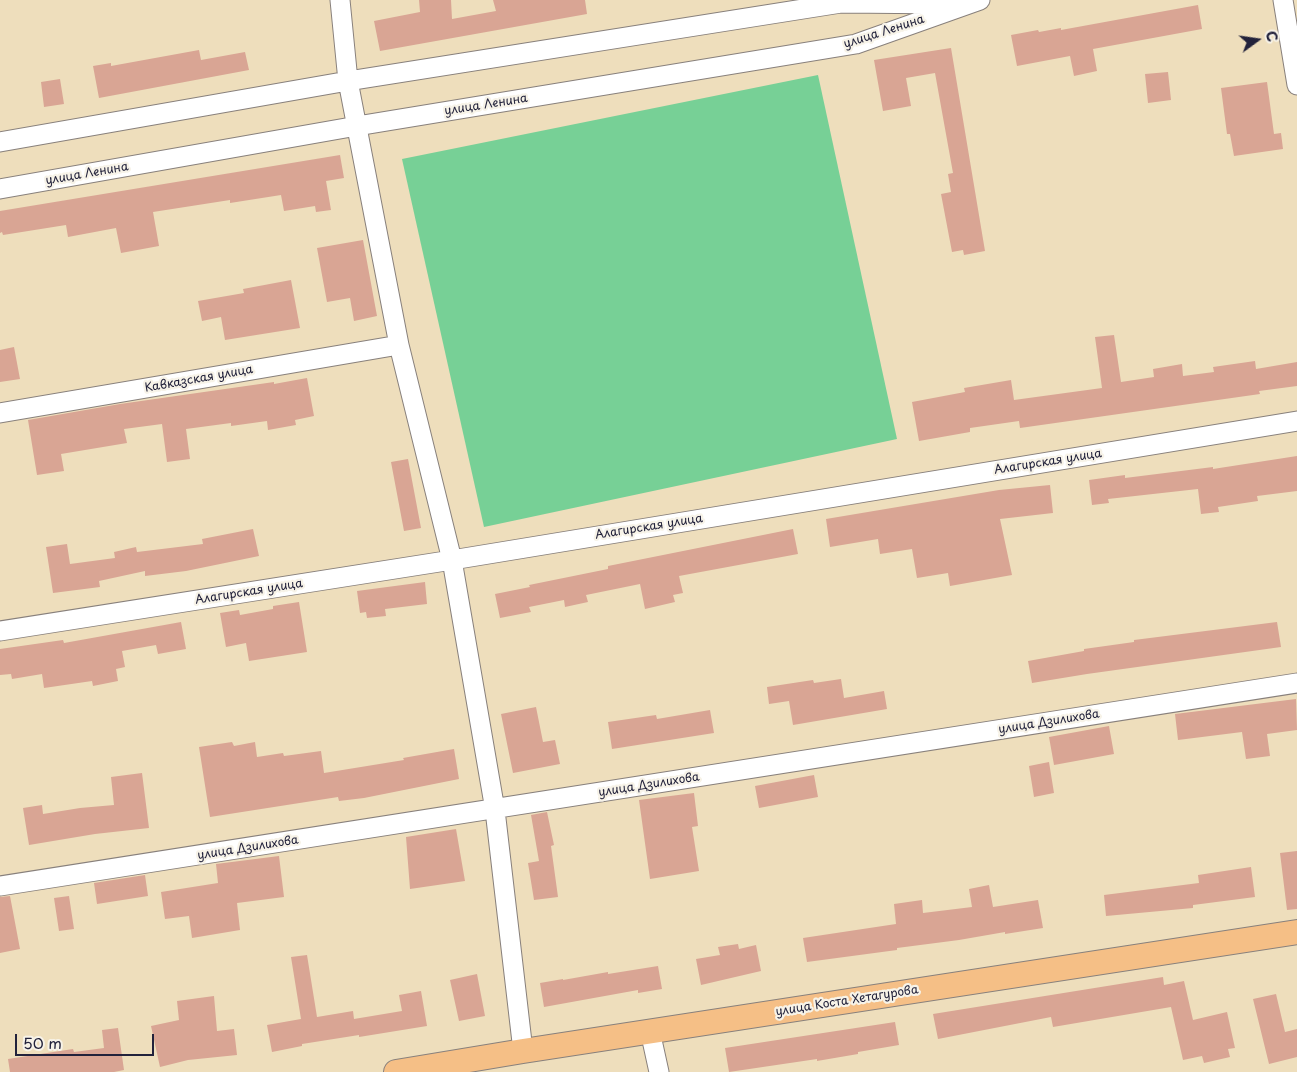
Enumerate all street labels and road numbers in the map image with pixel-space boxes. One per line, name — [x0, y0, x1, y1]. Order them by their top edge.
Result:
street label: улица Ленина — [842, 12, 926, 52]
street label: улица Ленина — [443, 91, 529, 119]
street label: улица Ленина — [44, 160, 130, 188]
street label: Кавказская улица — [144, 362, 254, 396]
street label: Алагирская улица — [993, 446, 1103, 478]
street label: Алагирская улица — [594, 511, 704, 543]
street label: Алагирская улица — [194, 576, 304, 608]
street label: улица Дзилихова — [997, 707, 1101, 737]
street label: улица Дзилихова — [597, 770, 701, 800]
street label: улица Дзилихова — [196, 833, 300, 863]
street label: улица Коста Хетагурова — [775, 983, 919, 1019]

